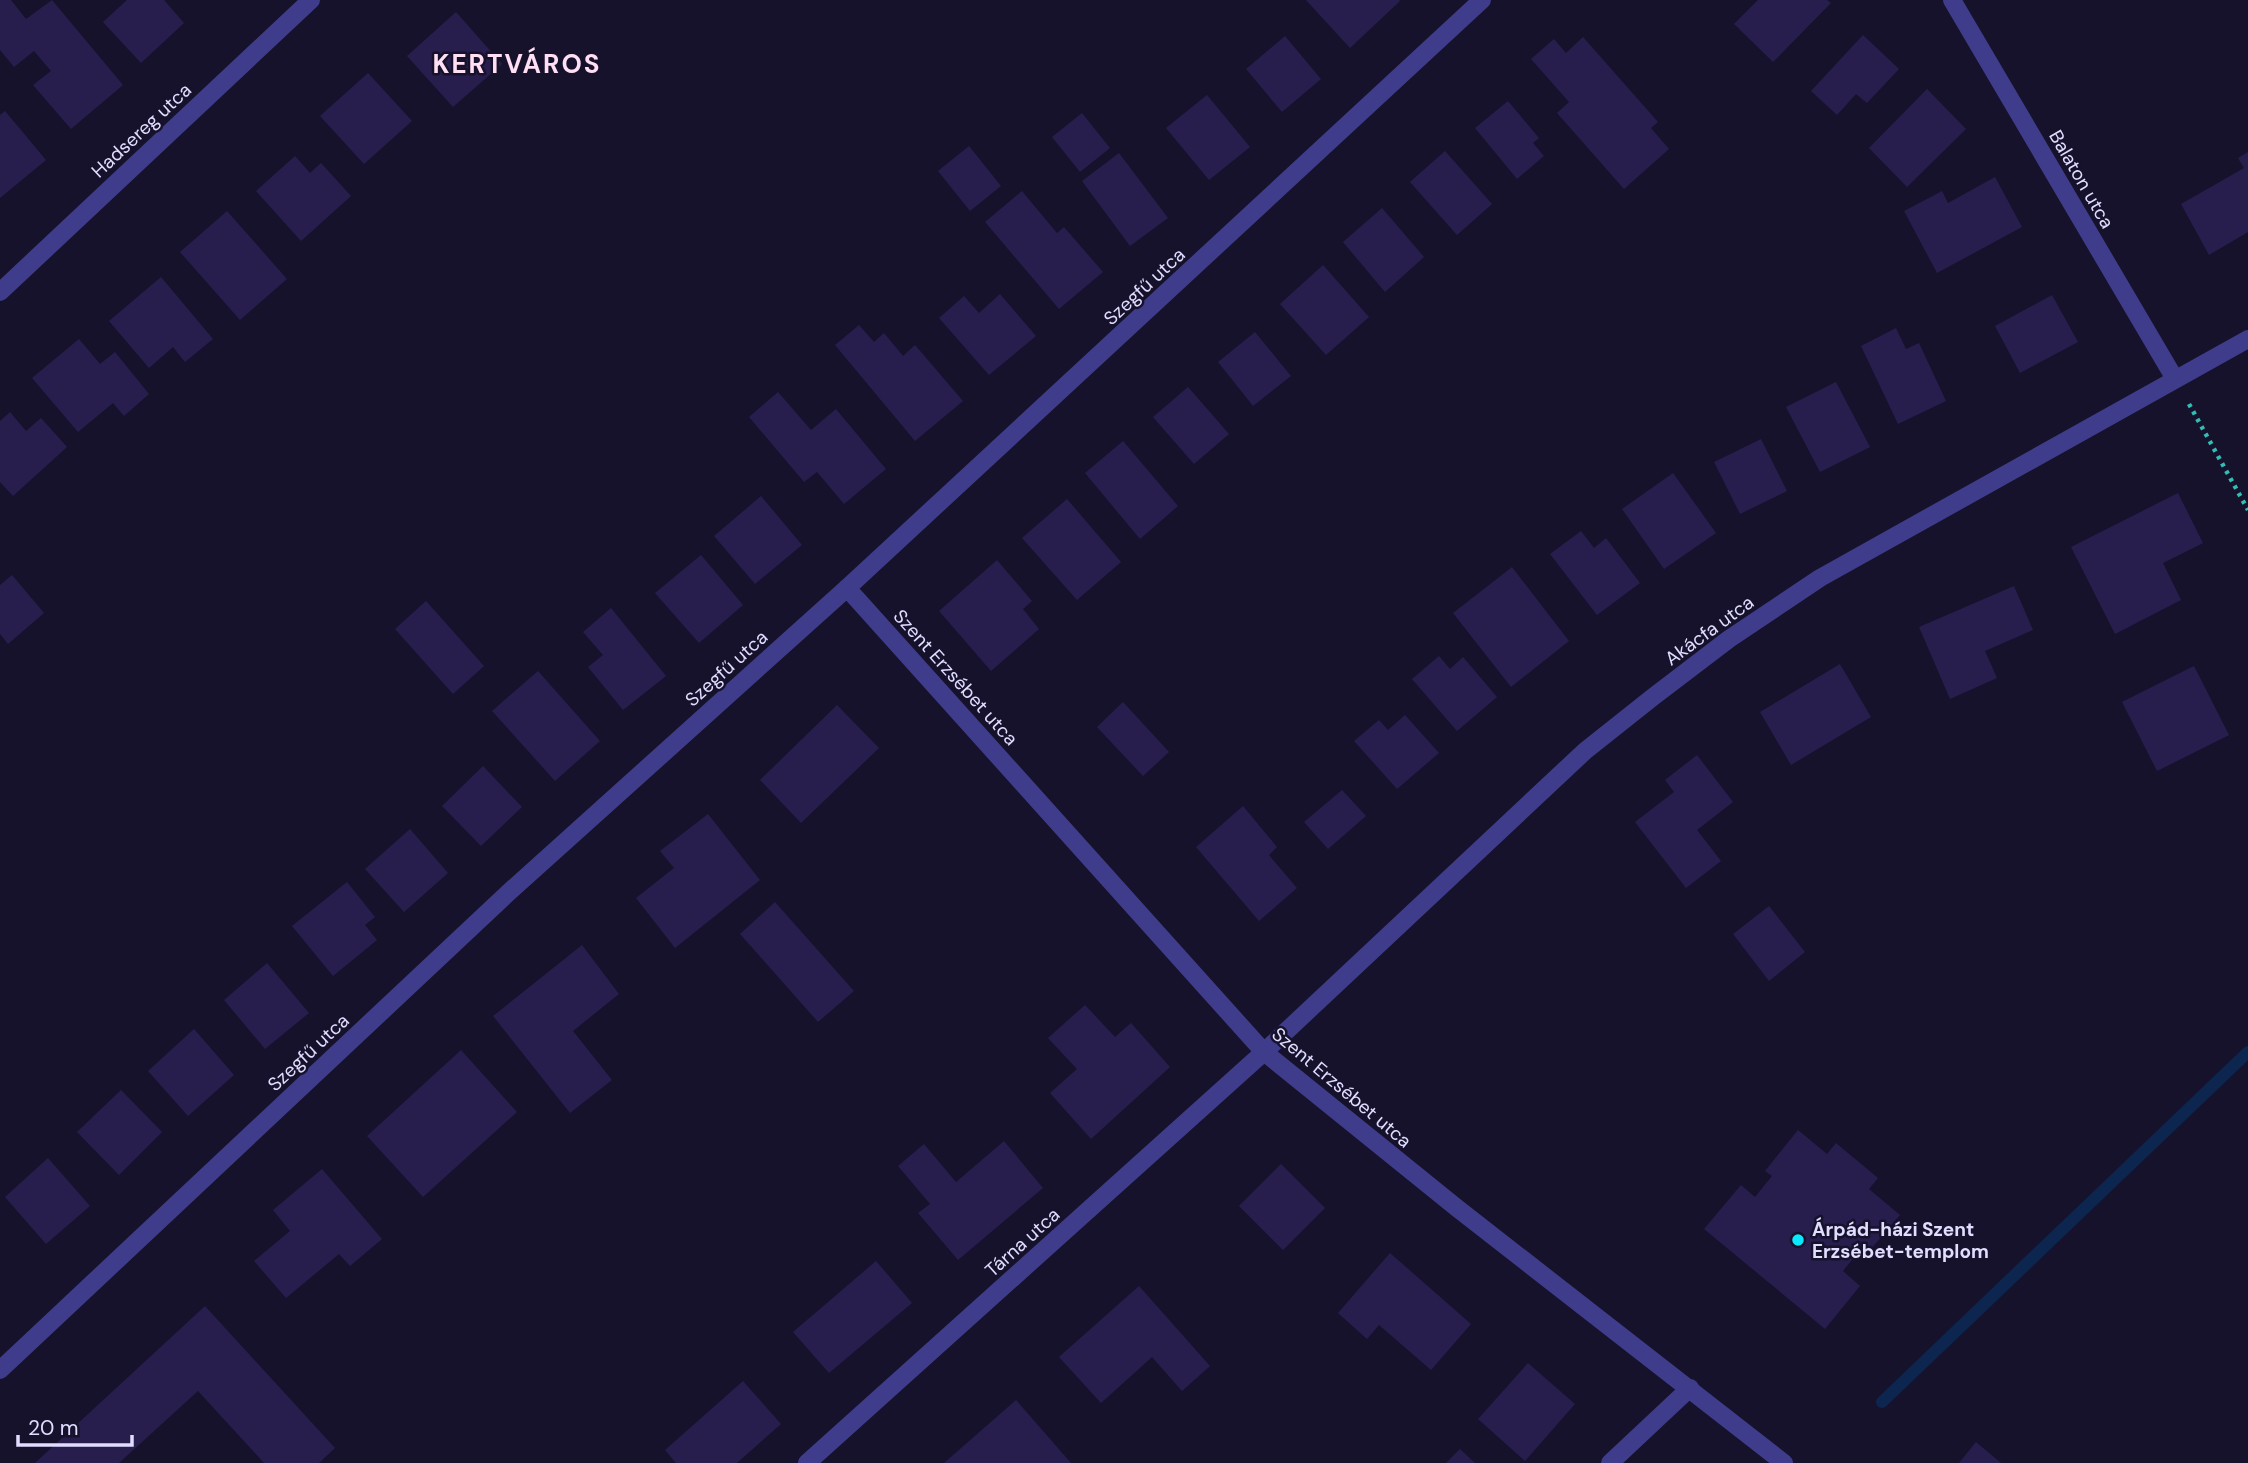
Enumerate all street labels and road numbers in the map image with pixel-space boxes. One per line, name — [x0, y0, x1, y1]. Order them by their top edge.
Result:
street label: Hadsereg utca — [86, 78, 197, 183]
street label: Balaton utca — [2043, 125, 2120, 233]
street label: Szegfű utca — [1098, 242, 1190, 331]
street label: Akácfa utca — [1660, 590, 1759, 671]
street label: Szent Erzsébet utca — [888, 604, 1023, 751]
street label: Szegfű utca — [680, 625, 773, 712]
street label: Szegfű utca — [262, 1008, 354, 1097]
street label: Szent Erzsébet utca — [1267, 1022, 1417, 1153]
street label: Tárna utca — [980, 1202, 1065, 1283]

